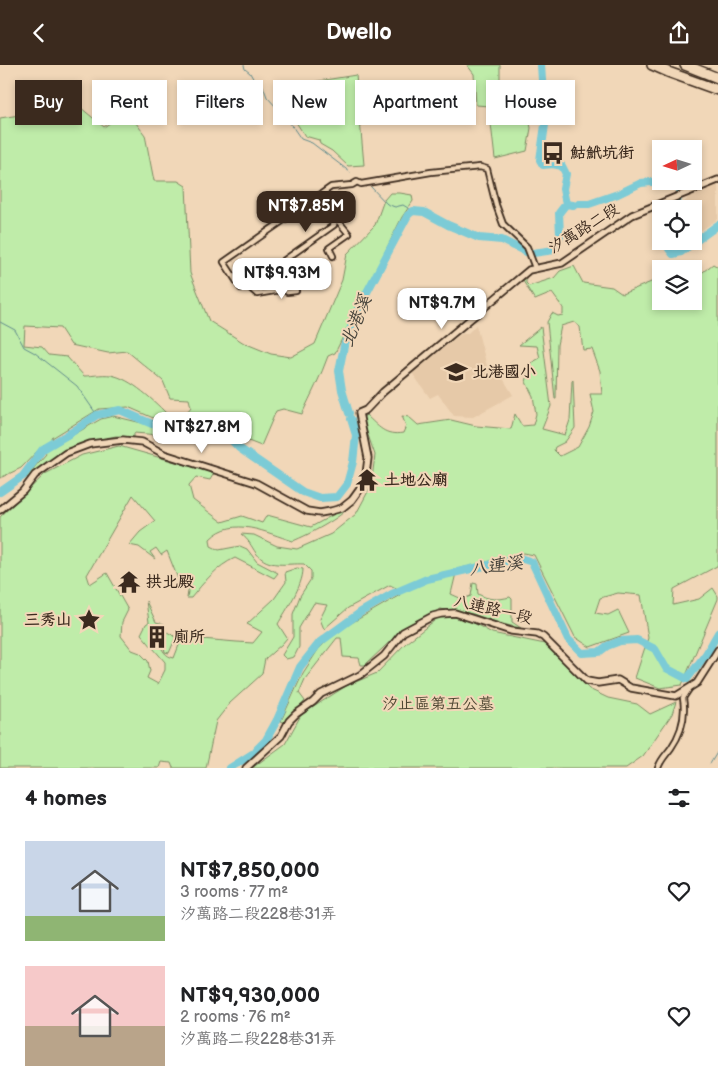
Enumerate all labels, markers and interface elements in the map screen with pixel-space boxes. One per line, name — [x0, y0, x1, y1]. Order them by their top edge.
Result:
icon: back — [25, 19, 53, 47]
text: Dwello — [326, 19, 392, 46]
icon: share — [665, 19, 693, 47]
chip: Buy — [15, 80, 82, 125]
chip: Rent — [92, 80, 167, 125]
chip: Filters — [177, 80, 263, 125]
chip: New — [273, 80, 345, 125]
chip: Apartment — [355, 80, 476, 125]
chip: House — [486, 80, 575, 125]
bus stop icon: 鮕鮘坑街 — [540, 140, 566, 166]
north arrow — [652, 140, 702, 190]
map controls — [652, 140, 702, 310]
place label: 鮕鮘坑街 — [570, 144, 634, 163]
pin: NT$7.85M — [254, 191, 358, 233]
text: NT$7.85M — [268, 197, 344, 216]
street label: 汐萬路二段 — [545, 200, 623, 258]
button: locate — [652, 200, 702, 250]
pin: NT$9.93M — [230, 257, 334, 300]
button: layers — [652, 260, 702, 310]
text: NT$9.93M — [243, 264, 321, 283]
pin: NT$9.7M — [396, 287, 488, 330]
water label: 北港溪 — [336, 291, 376, 350]
text: NT$9.7M — [408, 294, 476, 313]
school or university icon: 北港國小 — [443, 359, 469, 385]
place label: 北港國小 — [472, 363, 536, 382]
pin: NT$27.8M — [150, 411, 254, 454]
text: NT$27.8M — [164, 418, 240, 437]
temple icon: 土地公廟 — [354, 467, 380, 493]
place label: 土地公廟 — [384, 471, 448, 490]
water label: 八連溪 — [468, 552, 525, 580]
temple icon: 拱北殿 — [116, 569, 142, 595]
place label: 拱北殿 — [146, 573, 194, 592]
street label: 八連路一段 — [452, 592, 534, 628]
place icon: 三秀山 — [76, 607, 102, 633]
place label: 三秀山 — [24, 611, 72, 630]
building icon: 廁所 — [144, 624, 170, 650]
place label: 廁所 — [173, 628, 205, 647]
park label: 汐止區第五公墓 — [382, 695, 494, 714]
icon: filters — [665, 784, 693, 812]
text: 4 homes — [25, 786, 107, 811]
text: NT$7,850,000 — [180, 858, 320, 883]
icon: home — [65, 861, 125, 921]
icon: heart — [665, 877, 693, 905]
text: 3 rooms · 77 m² — [180, 883, 288, 902]
text: 汐萬路二段228巷31弄 — [180, 905, 336, 924]
text: NT$9,930,000 — [180, 983, 320, 1008]
icon: home — [65, 986, 125, 1046]
icon: heart — [665, 1002, 693, 1030]
text: 2 rooms · 76 m² — [180, 1008, 291, 1027]
text: 汐萬路二段228巷31弄 — [180, 1030, 336, 1049]

